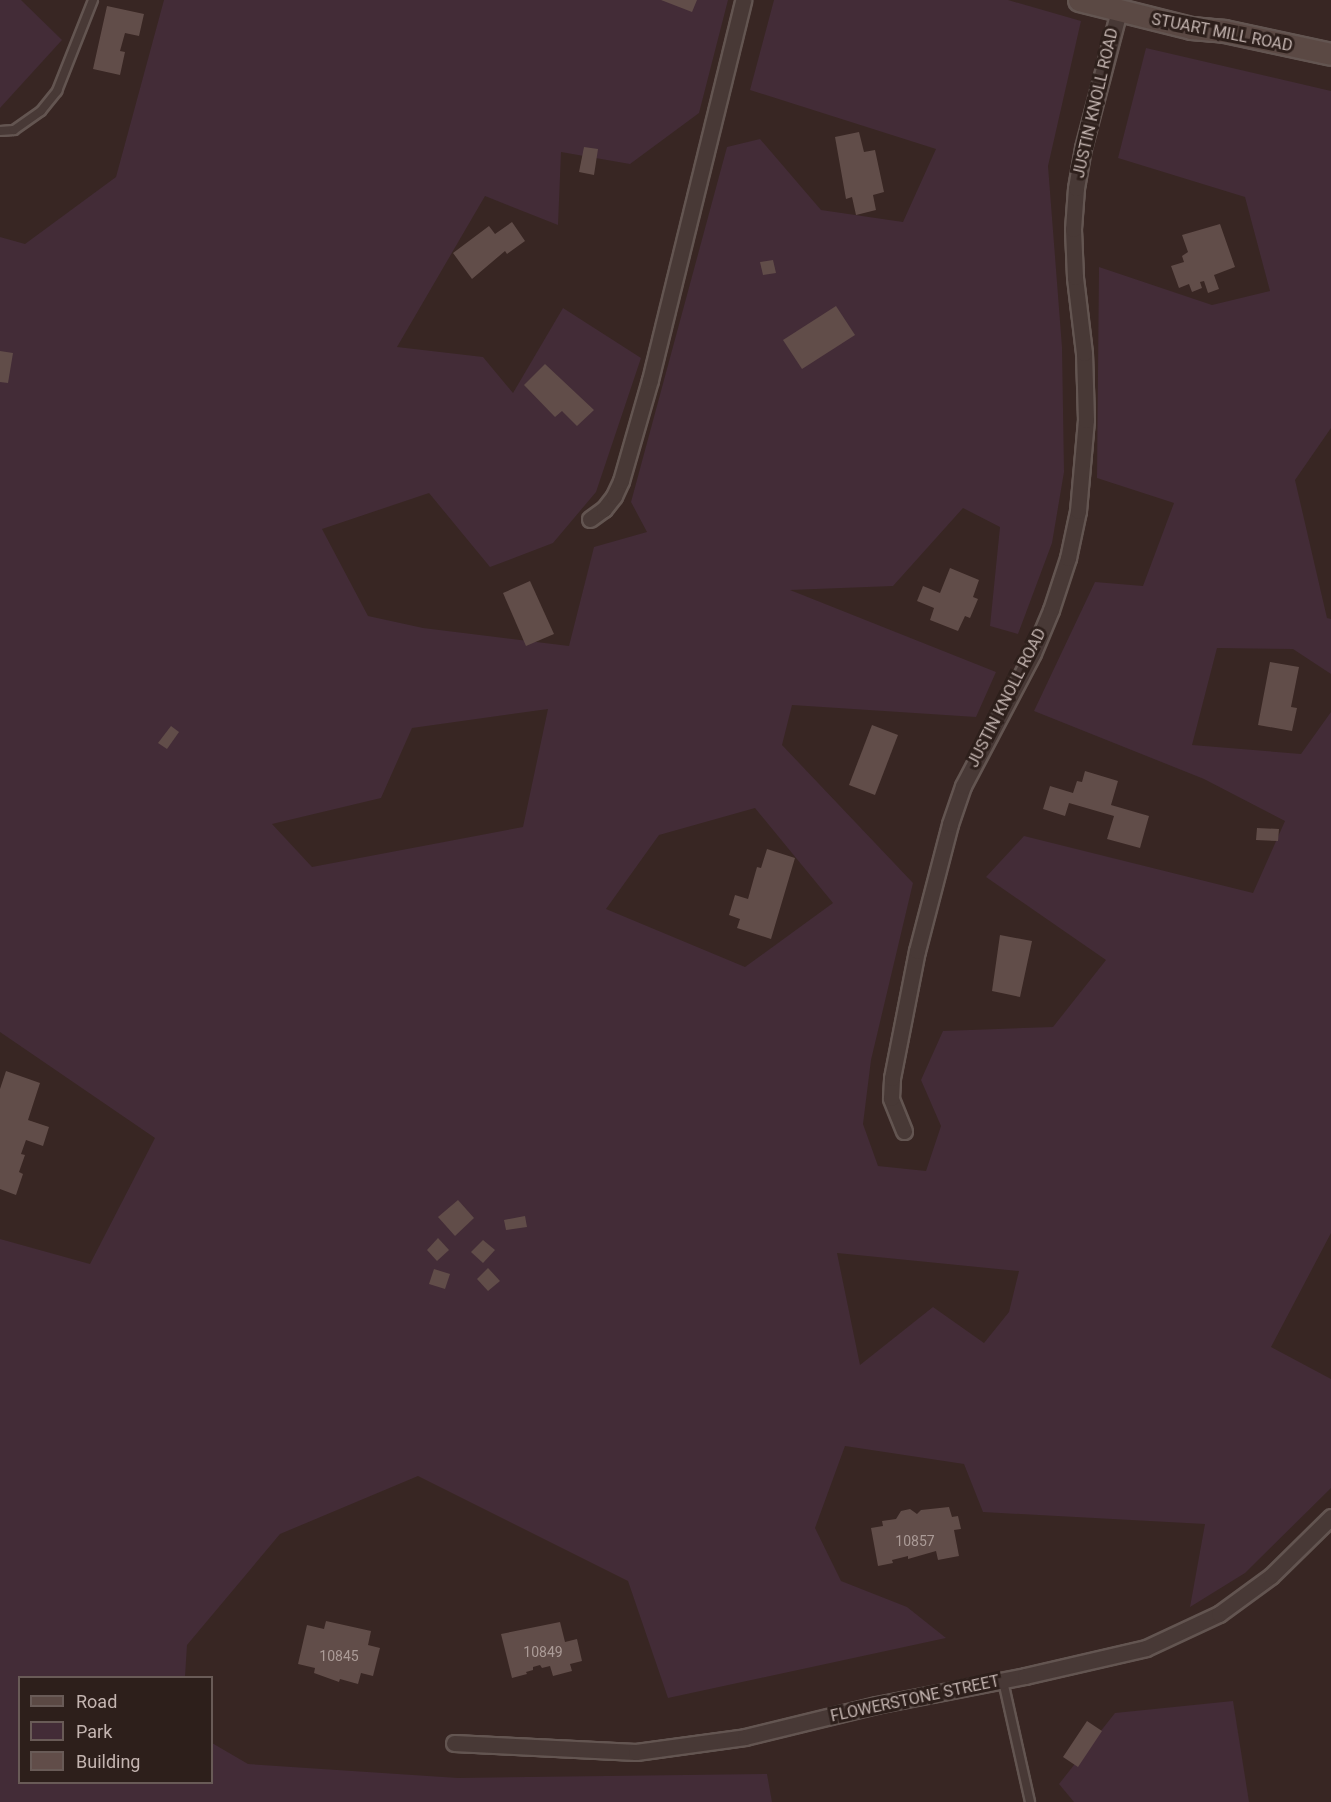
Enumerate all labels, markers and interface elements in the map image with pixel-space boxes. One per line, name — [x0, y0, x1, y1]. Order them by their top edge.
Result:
street label: STUART MILL ROAD — [1150, 10, 1294, 56]
street label: JUSTIN KNOLL ROAD — [1069, 26, 1123, 180]
street label: JUSTIN KNOLL ROAD — [964, 625, 1050, 771]
house number: 10857 — [895, 1533, 935, 1549]
house number: 10849 — [523, 1644, 563, 1660]
house number: 10845 — [319, 1648, 359, 1664]
street label: FLOWERSTONE STREET — [829, 1672, 1001, 1726]
legend — [18, 1676, 213, 1784]
text: Road — [76, 1691, 117, 1712]
text: Park — [76, 1721, 112, 1742]
text: Building — [76, 1751, 140, 1772]

